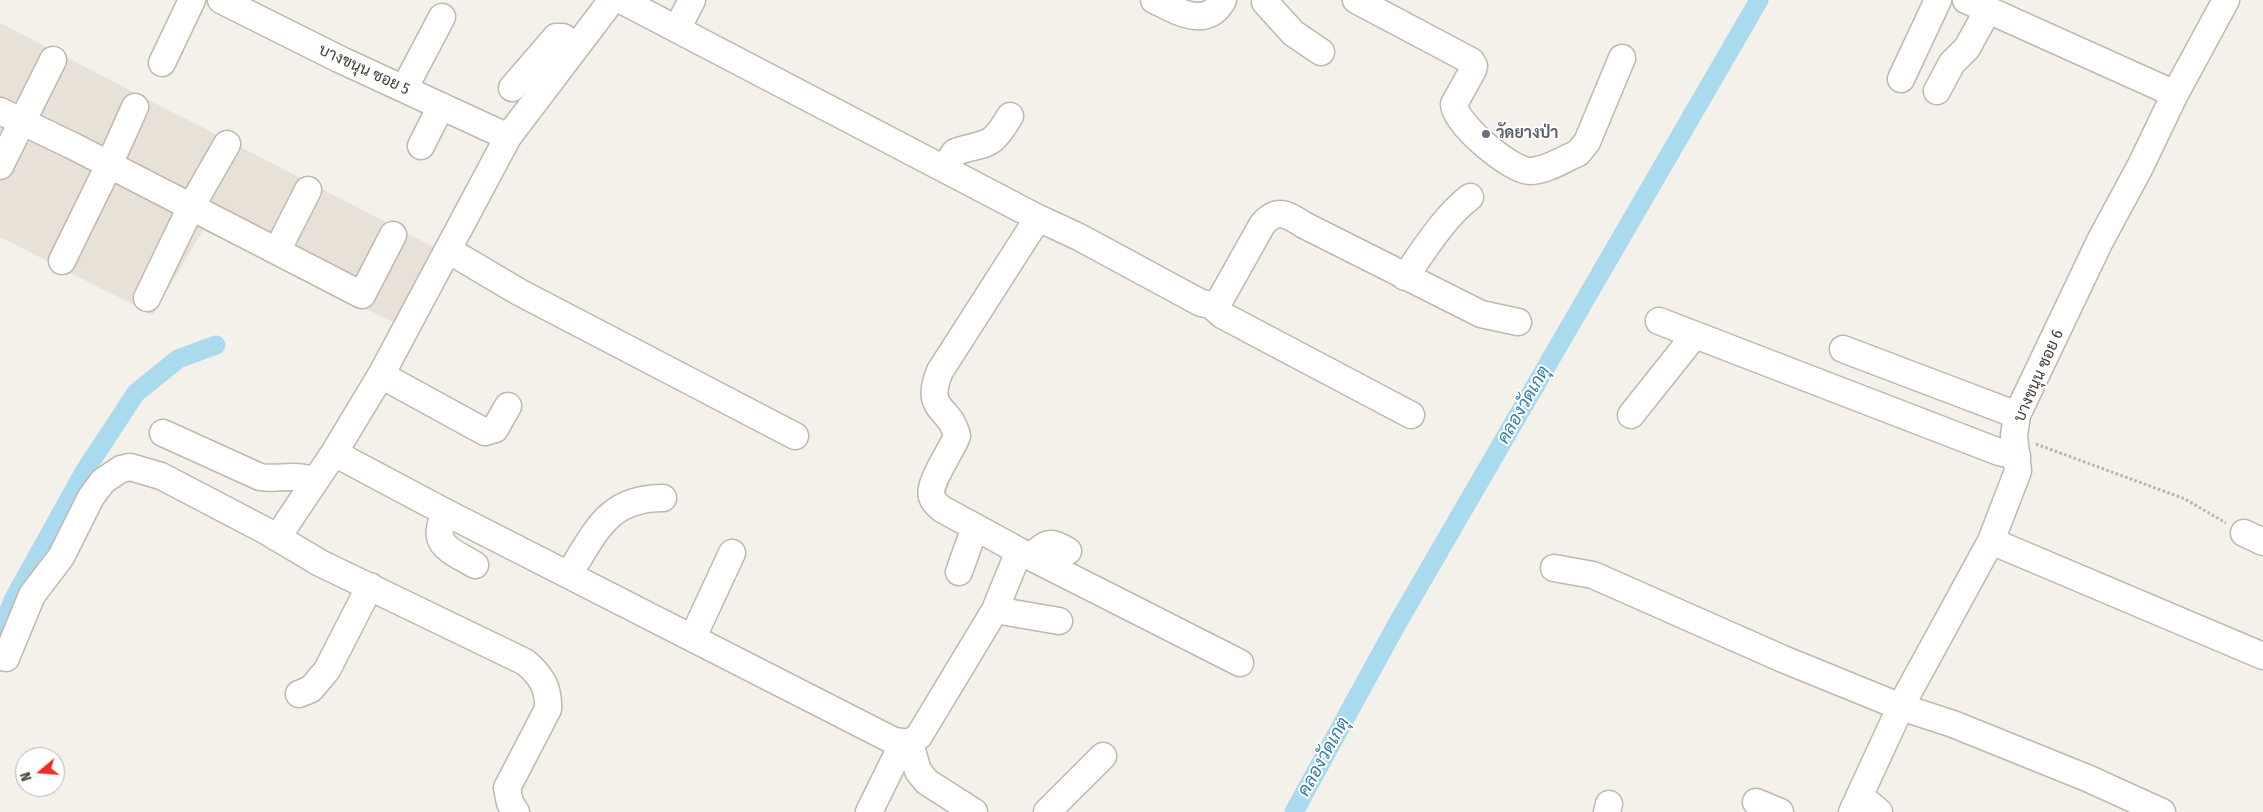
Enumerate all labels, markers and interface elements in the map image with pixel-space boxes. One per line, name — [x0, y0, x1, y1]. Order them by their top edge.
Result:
street label: บางขนุน ซอย 5 — [315, 40, 413, 100]
place label: วัดยางป่า — [1496, 124, 1559, 144]
marker: วัดยางป่า — [1480, 128, 1492, 140]
street label: บางขนุน ซอย 6 — [2010, 327, 2068, 425]
water label: คลองวัดเกตุ — [1493, 362, 1555, 448]
water label: คลองวัดเกตุ — [1294, 714, 1354, 800]
north arrow — [15, 747, 65, 797]
text: N — [17, 770, 36, 783]

